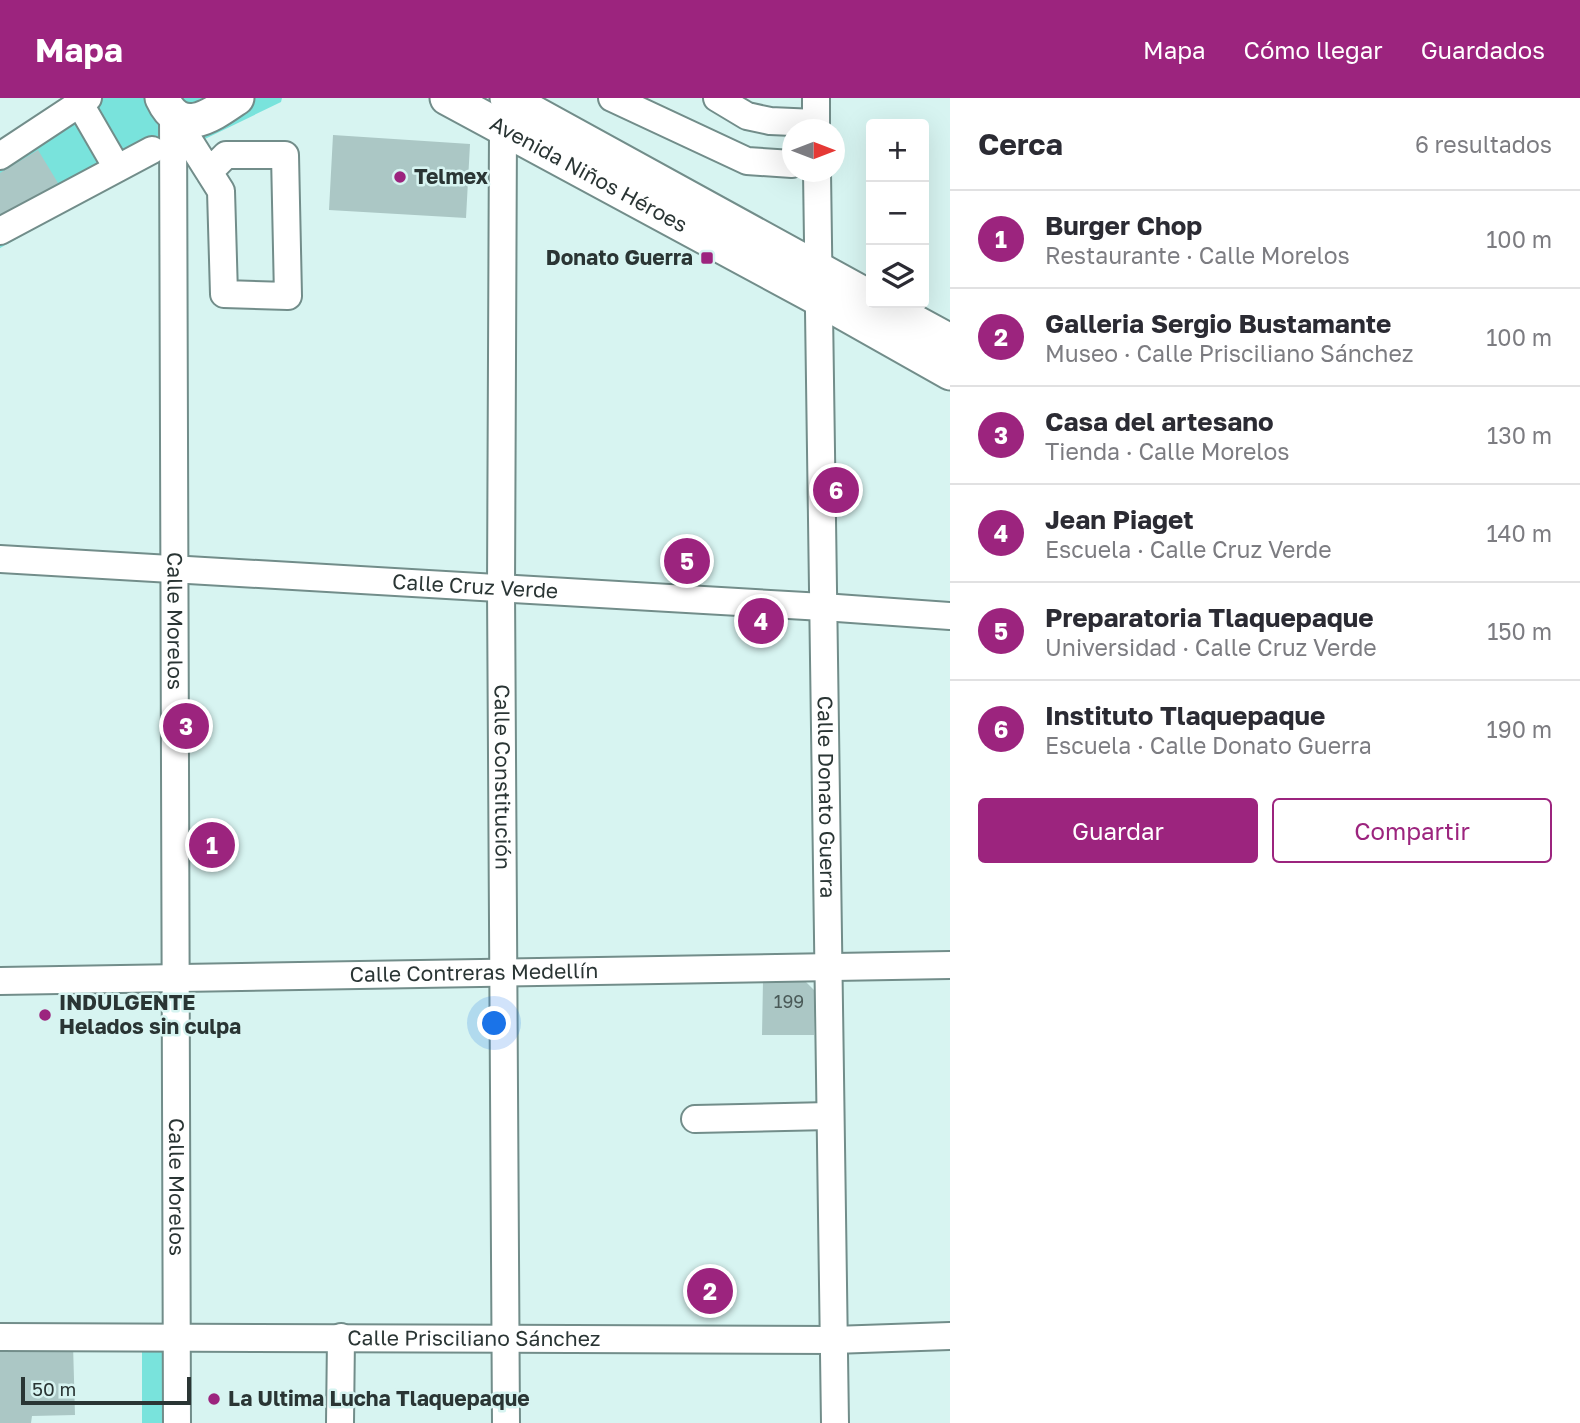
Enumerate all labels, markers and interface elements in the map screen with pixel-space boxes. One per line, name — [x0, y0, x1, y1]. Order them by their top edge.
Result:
text: Mapa — [35, 30, 123, 69]
text: Mapa — [1143, 35, 1206, 64]
text: Cómo llegar — [1244, 35, 1383, 64]
text: Guardados — [1421, 35, 1545, 64]
street label: Avenida Niños Héroes — [486, 110, 692, 238]
north arrow — [782, 119, 845, 182]
map controls — [866, 119, 929, 308]
button: + — [866, 119, 929, 182]
text: Cerca — [978, 126, 1063, 162]
text: 6 resultados — [1415, 130, 1552, 158]
place label: Telmex — [414, 163, 488, 189]
marker: Telmex — [392, 169, 408, 185]
button: − — [866, 182, 929, 245]
text: Burger Chop — [1045, 210, 1202, 241]
text: 1 — [995, 225, 1007, 253]
text: 100 m — [1486, 225, 1552, 253]
text: Restaurante · Calle Morelos — [1045, 241, 1350, 269]
place label: Donato Guerra — [546, 244, 693, 270]
button: layers — [866, 245, 929, 308]
marker: Donato Guerra — [699, 250, 715, 266]
text: Galleria Sergio Bustamante — [1045, 308, 1391, 339]
text: 2 — [994, 323, 1008, 351]
text: 100 m — [1486, 323, 1552, 351]
text: Museo · Calle Prisciliano Sánchez — [1045, 339, 1414, 367]
text: Casa del artesano — [1045, 406, 1274, 437]
text: 3 — [994, 421, 1008, 449]
text: 130 m — [1487, 421, 1552, 449]
text: Tienda · Calle Morelos — [1045, 437, 1289, 465]
pin: 6 — [813, 464, 859, 516]
text: Jean Piaget — [1045, 504, 1194, 535]
text: 4 — [994, 519, 1008, 547]
text: 140 m — [1486, 519, 1552, 547]
pin: 5 — [664, 535, 710, 587]
text: Escuela · Calle Cruz Verde — [1045, 535, 1332, 563]
street label: Calle Morelos — [162, 552, 189, 690]
street label: Calle Cruz Verde — [392, 568, 559, 604]
pin: 4 — [738, 595, 784, 647]
text: Preparatoria Tlaquepaque — [1045, 602, 1374, 633]
text: 5 — [994, 617, 1008, 645]
text: 150 m — [1487, 617, 1552, 645]
text: Universidad · Calle Cruz Verde — [1045, 633, 1377, 661]
street label: Calle Constitución — [490, 684, 517, 870]
street label: Calle Donato Guerra — [813, 695, 841, 898]
pin: 3 — [163, 700, 209, 752]
text: Instituto Tlaquepaque — [1045, 700, 1325, 731]
text: 6 — [994, 715, 1008, 743]
text: 190 m — [1487, 715, 1552, 743]
text: Escuela · Calle Donato Guerra — [1045, 731, 1372, 759]
button: Guardar — [978, 798, 1258, 863]
button: Compartir — [1272, 798, 1552, 863]
pin: 1 — [189, 819, 235, 871]
street label: Calle Contreras Medellín — [349, 957, 598, 987]
place label: INDULGENTE Helados sin culpa — [59, 989, 241, 1039]
house number: 199 — [774, 990, 804, 1012]
your location — [477, 1006, 511, 1040]
marker: INDULGENTE Helados sin culpa — [37, 1007, 53, 1023]
street label: Calle Morelos — [164, 1118, 190, 1256]
pin: 2 — [687, 1265, 733, 1317]
street label: Calle Prisciliano Sánchez — [347, 1324, 601, 1351]
scale bar — [21, 1374, 191, 1406]
text: 50 m — [32, 1377, 76, 1400]
place label: La Ultima Lucha Tlaquepaque — [228, 1385, 530, 1411]
marker: La Ultima Lucha Tlaquepaque — [206, 1391, 222, 1407]

